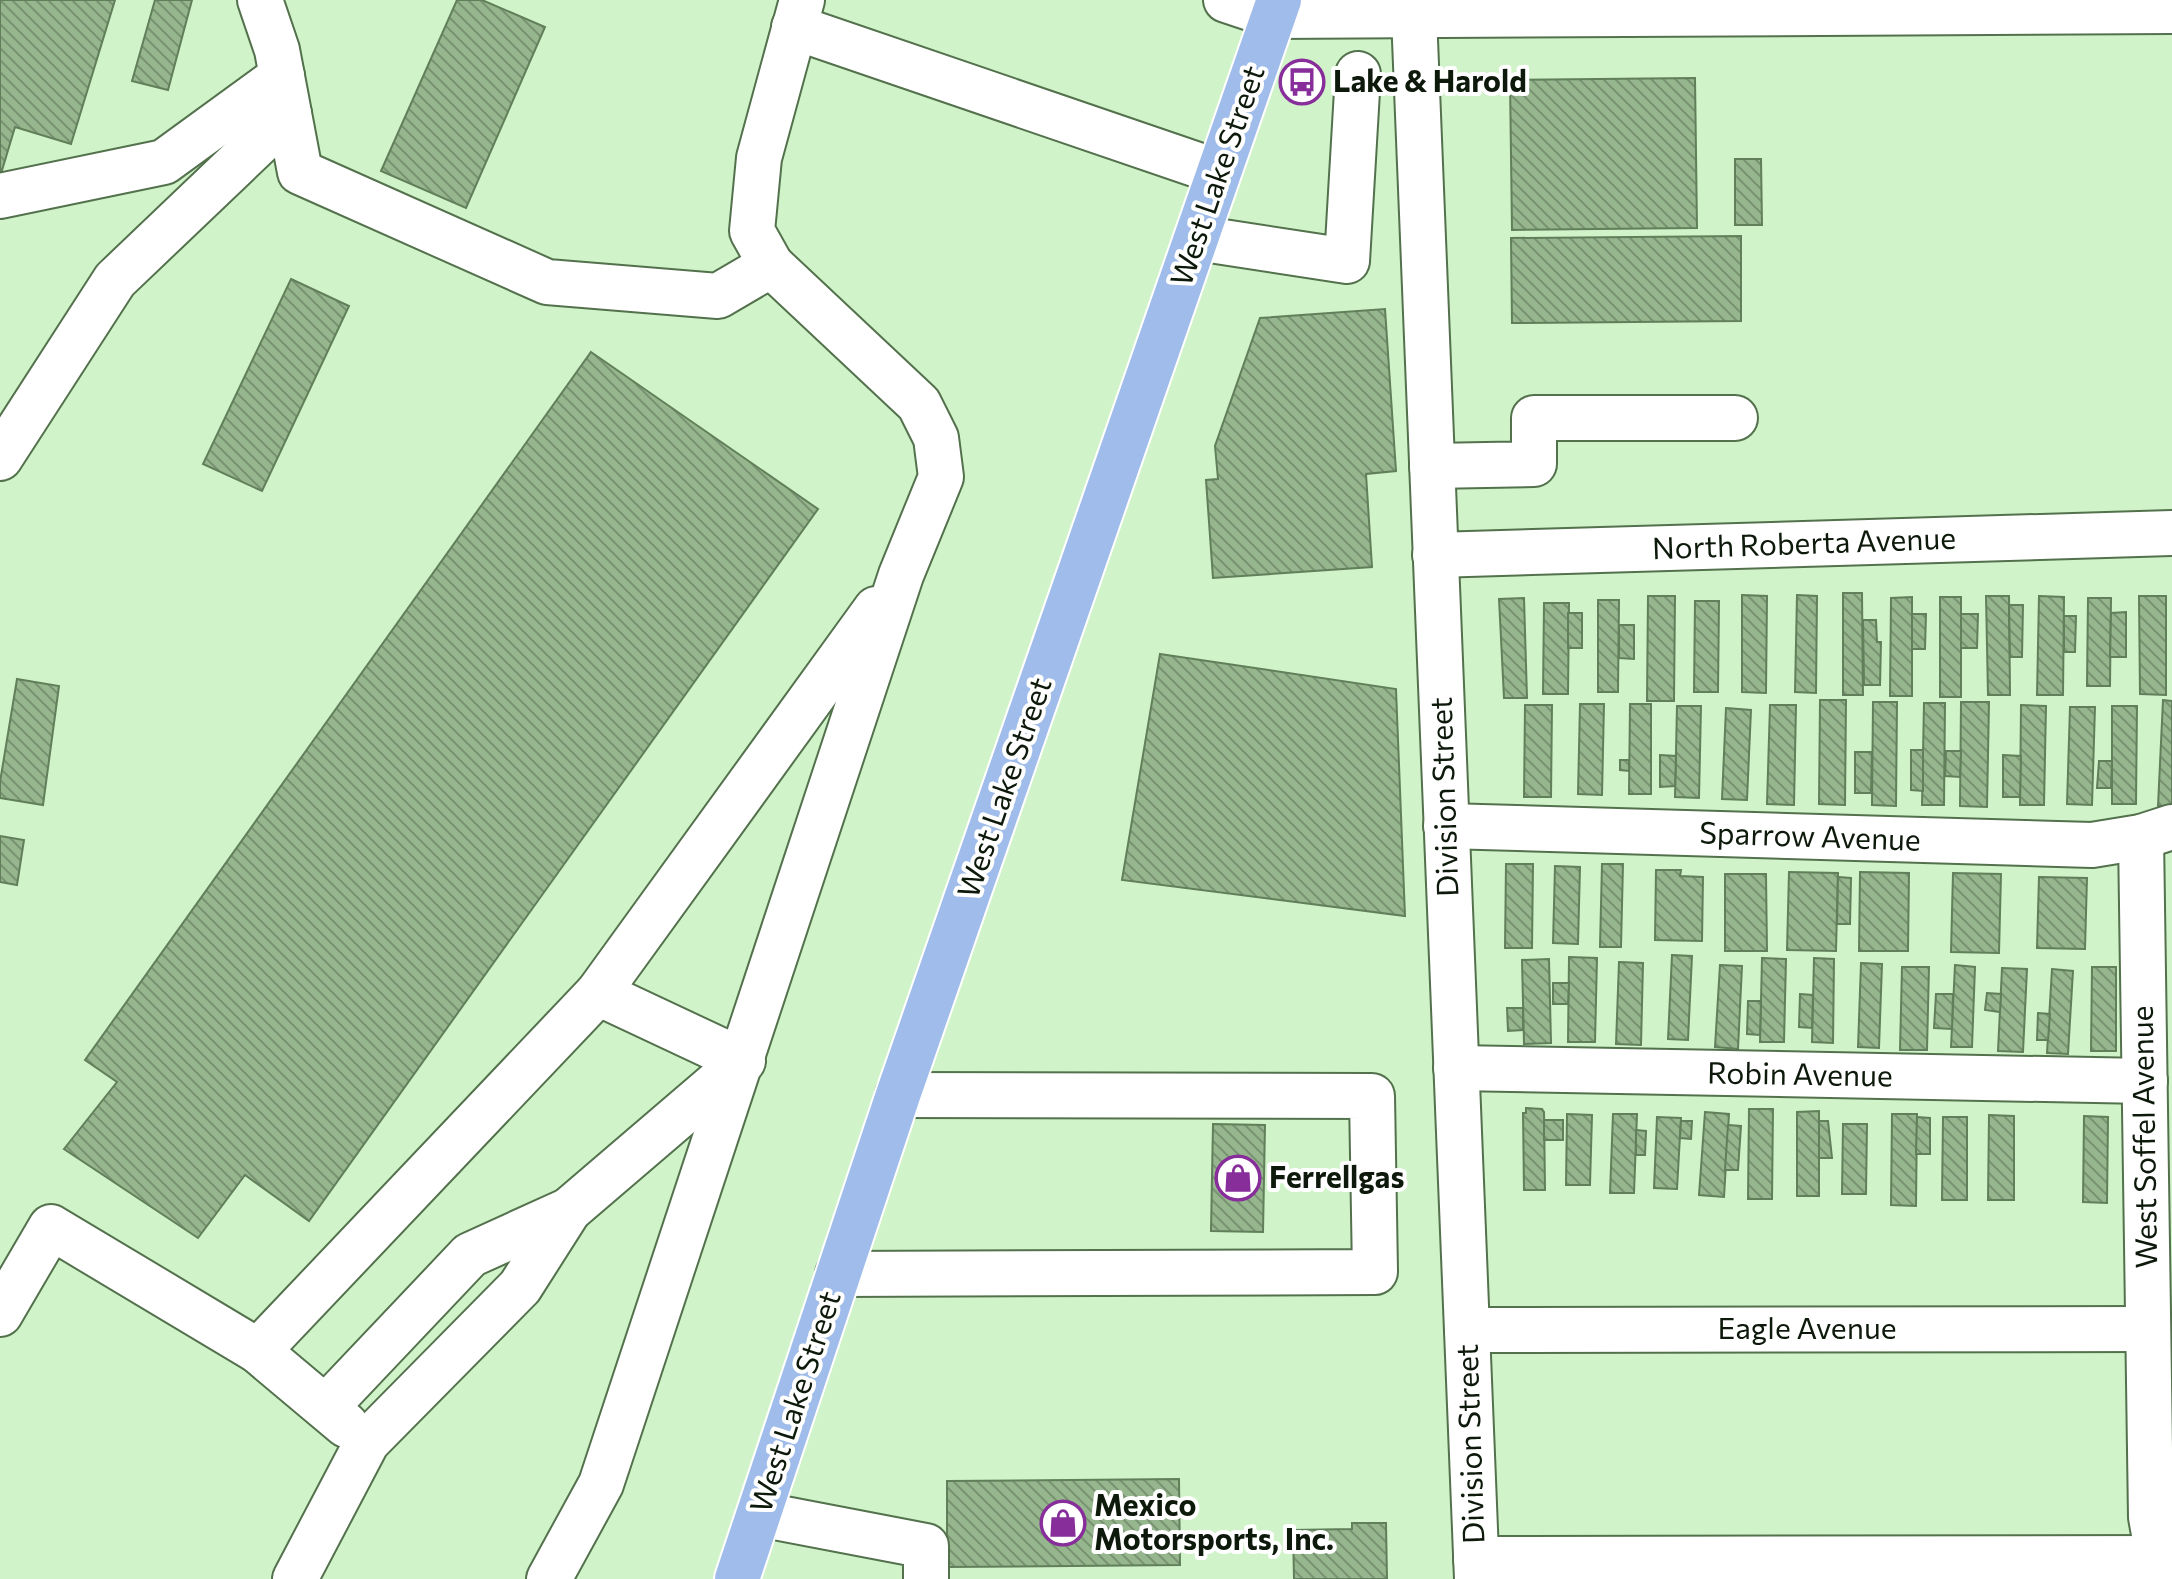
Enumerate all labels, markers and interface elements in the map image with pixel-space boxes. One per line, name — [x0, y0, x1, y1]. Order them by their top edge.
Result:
bus stop icon: Lake & Harold — [1278, 58, 1326, 106]
street label: West Lake Street — [1161, 60, 1271, 290]
place label: Lake & Harold — [1333, 61, 1527, 98]
street label: North Roberta Avenue — [1651, 518, 1957, 565]
street label: West Lake Street — [948, 672, 1058, 902]
street label: Division Street — [1421, 697, 1464, 898]
street label: Sparrow Avenue — [1699, 812, 1921, 857]
street label: West Soffel Avenue — [2122, 1005, 2163, 1269]
street label: Robin Avenue — [1707, 1052, 1893, 1093]
shop icon: Ferrellgas — [1214, 1154, 1262, 1202]
place label: Ferrellgas — [1269, 1157, 1404, 1194]
street label: West Lake Street — [740, 1286, 847, 1517]
street label: Eagle Avenue — [1718, 1308, 1896, 1345]
street label: Division Street — [1447, 1344, 1490, 1545]
place label: Mexico Motorsports, Inc. — [1094, 1485, 1334, 1556]
shop icon: Mexico Motorsports, Inc. — [1039, 1499, 1087, 1547]

